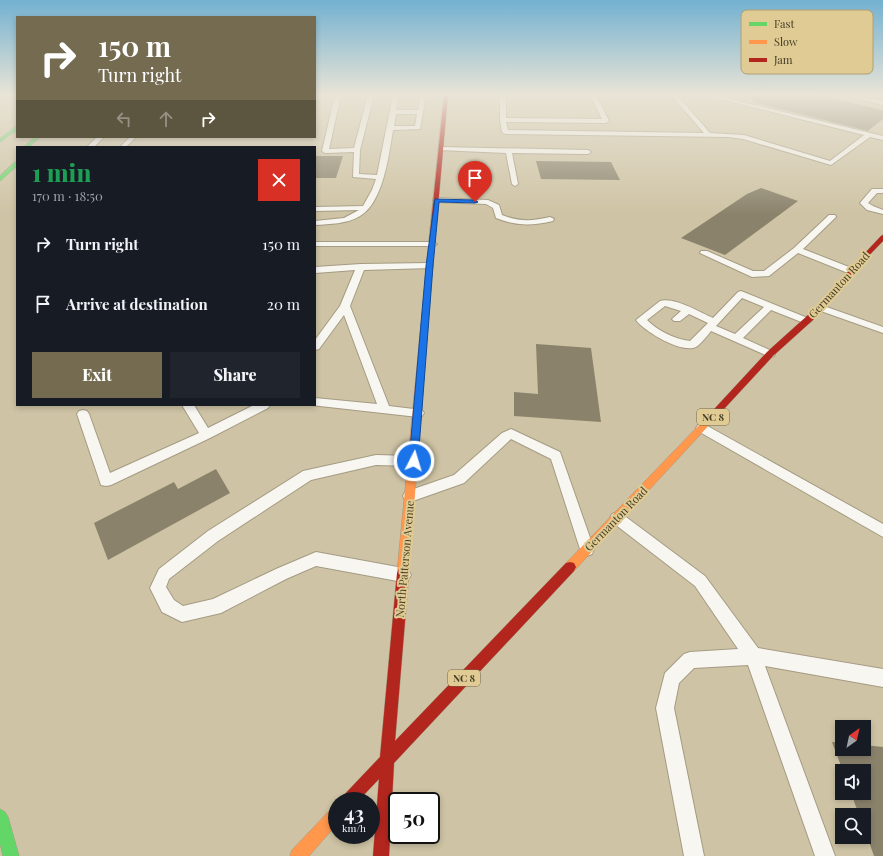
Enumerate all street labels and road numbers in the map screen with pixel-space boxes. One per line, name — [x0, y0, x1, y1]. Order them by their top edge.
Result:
street label: Germanton Road — [805, 248, 873, 321]
road number: NC 8 — [697, 409, 729, 425]
street label: Germanton Road — [581, 483, 651, 554]
street label: North Patterson Avenue — [392, 499, 417, 618]
road number: NC 8 — [448, 670, 480, 686]

